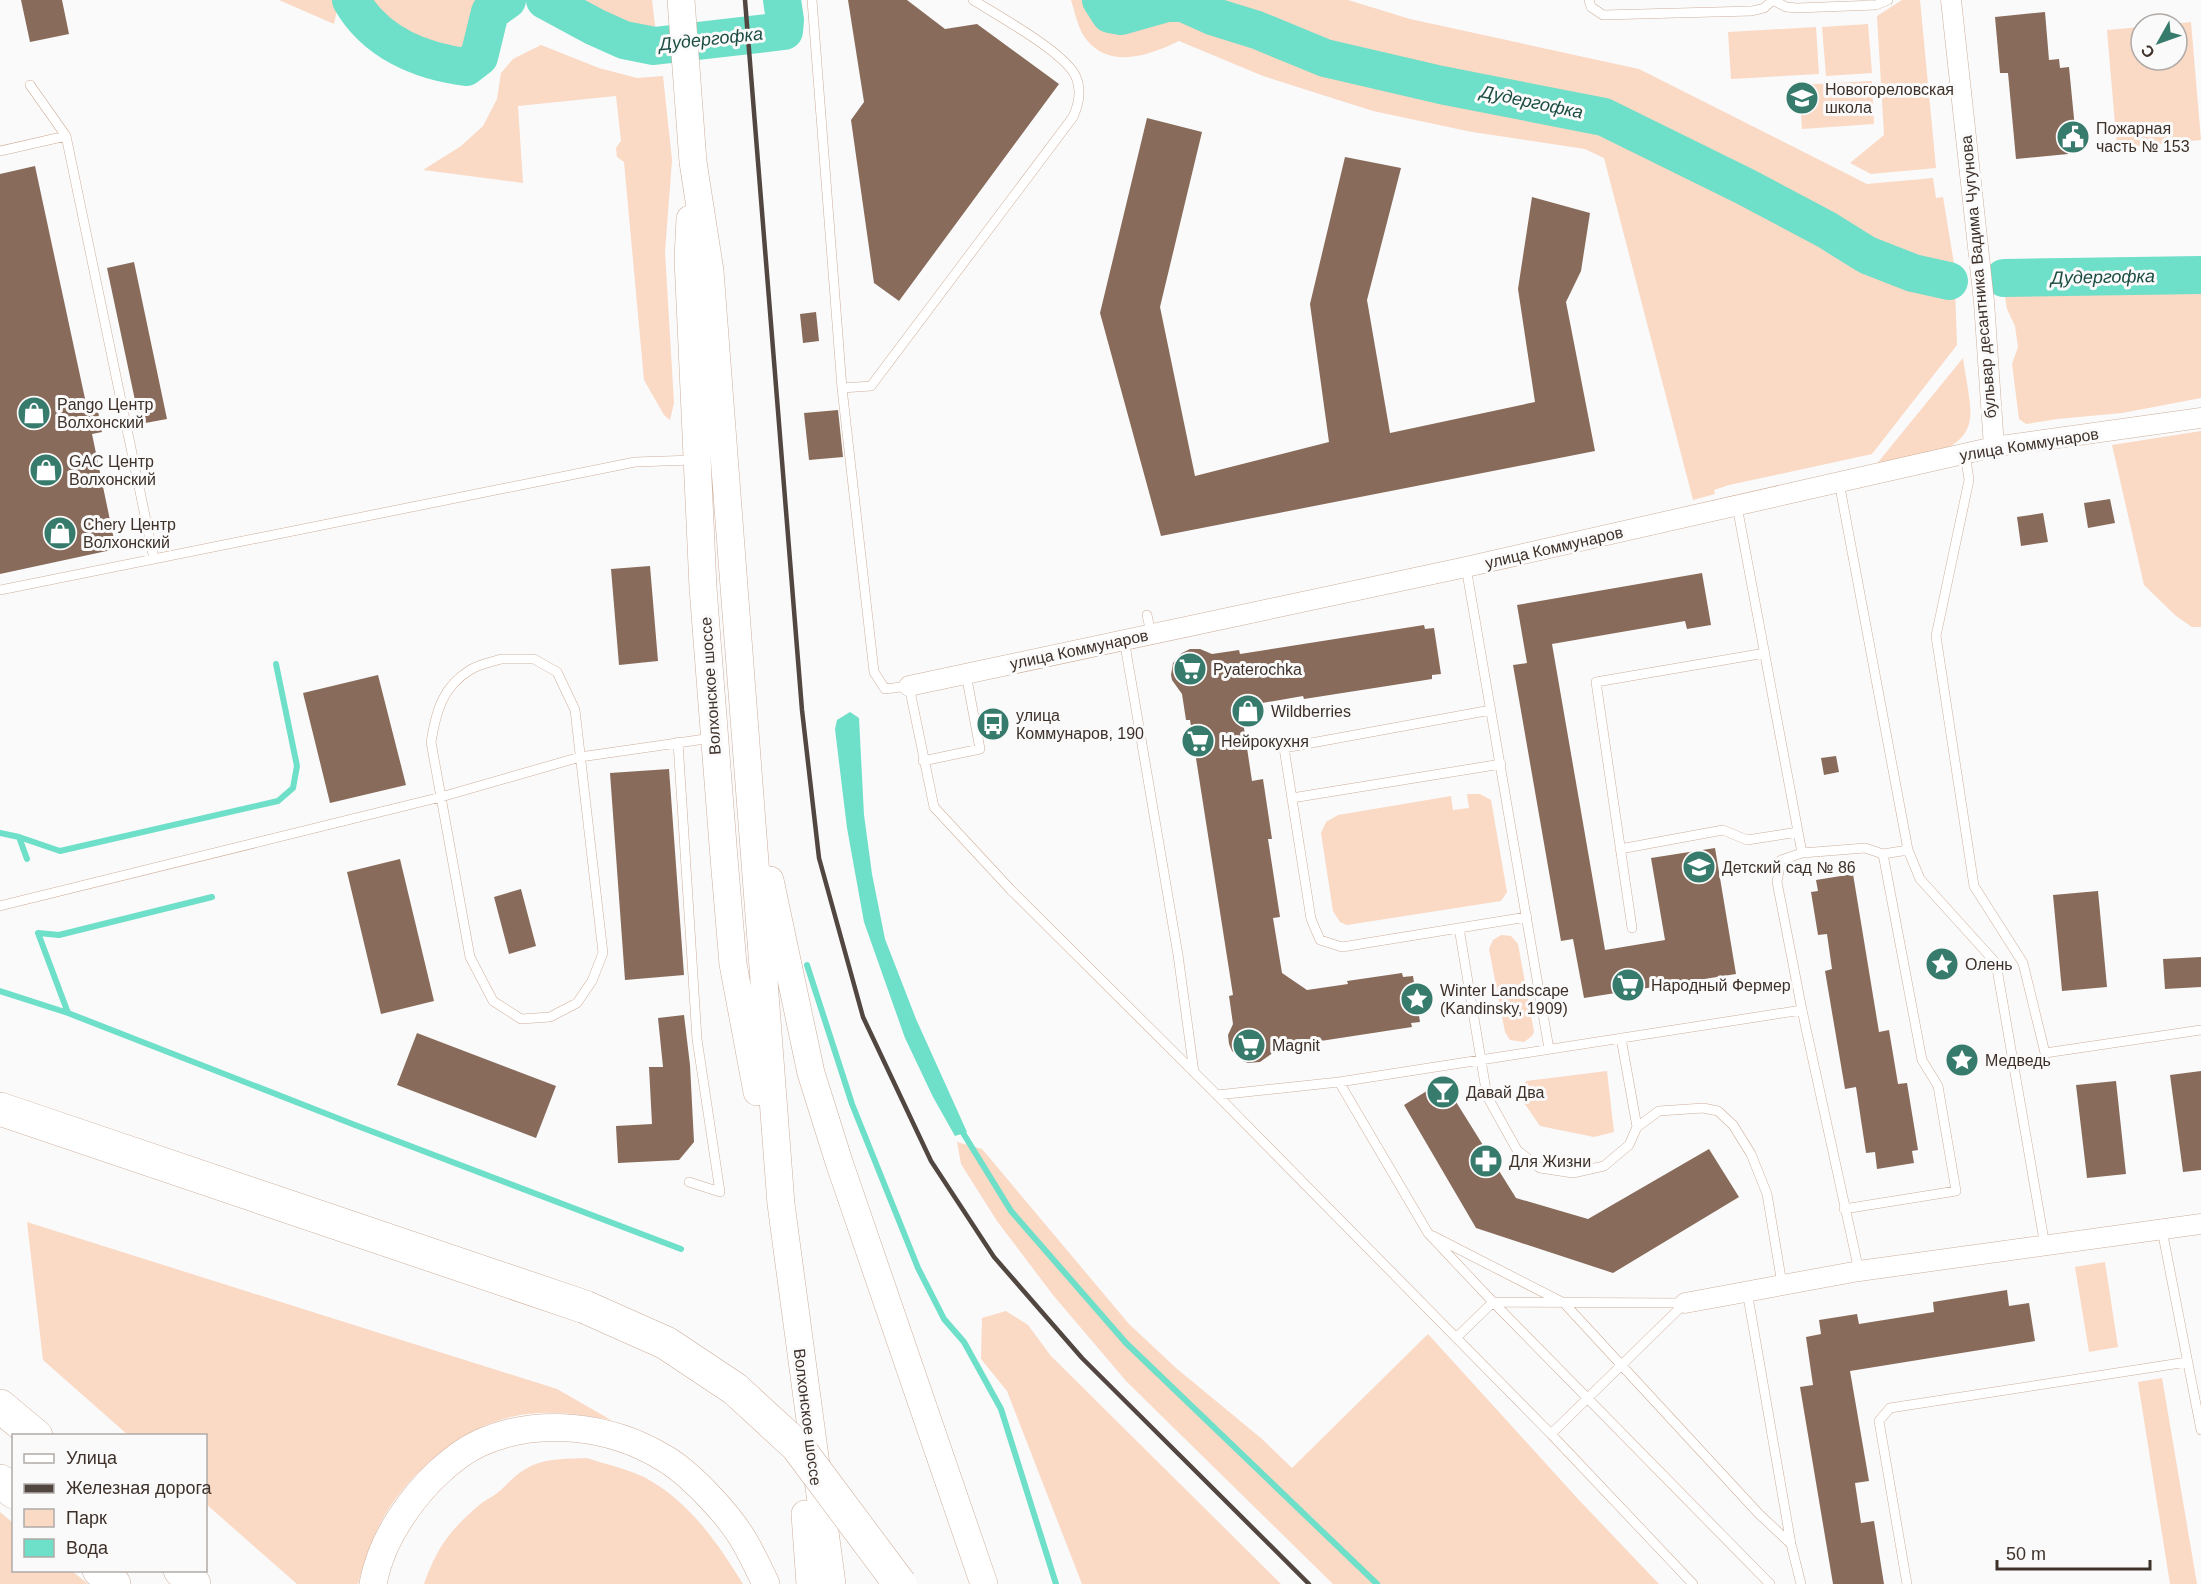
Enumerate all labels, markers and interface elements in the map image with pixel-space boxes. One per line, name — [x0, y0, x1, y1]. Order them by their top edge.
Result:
north arrow — [2129, 12, 2189, 72]
water label: Дудергофка — [656, 24, 764, 55]
text: С — [2137, 41, 2158, 61]
school or university icon: Новогореловская школа — [1784, 80, 1820, 116]
water label: Дудергофка — [1477, 81, 1585, 123]
place label: Новогореловская школа — [1825, 81, 1954, 116]
public building icon: Пожарная часть № 153 — [2055, 119, 2091, 155]
place label: Пожарная часть № 153 — [2096, 120, 2190, 155]
street label: бульвар десантника Вадима Чугунова — [1958, 135, 1999, 419]
water label: Дудергофка — [2049, 266, 2155, 288]
shop icon: Pango Центр Волхонский — [16, 395, 52, 431]
place label: Pango Центр Волхонский — [57, 396, 154, 431]
street label: улица Коммунаров — [1958, 425, 2100, 464]
shop icon: GAC Центр Волхонский — [28, 452, 64, 488]
place label: GAC Центр Волхонский — [69, 453, 156, 488]
shop icon: Chery Центр Волхонский — [42, 515, 78, 551]
place label: Chery Центр Волхонский — [83, 516, 176, 551]
street label: улица Коммунаров — [1484, 523, 1625, 572]
street label: Волхонское шоссе — [697, 616, 724, 755]
street label: улица Коммунаров — [1008, 627, 1150, 672]
supermarket icon: Pyaterochka — [1172, 651, 1208, 687]
place label: Pyaterochka — [1213, 661, 1302, 678]
shop icon: Wildberries — [1230, 693, 1266, 729]
place label: Wildberries — [1271, 703, 1351, 720]
bus stop icon: улица Коммунаров, 190 — [975, 706, 1011, 742]
place label: улица Коммунаров, 190 — [1016, 707, 1144, 742]
supermarket icon: Нейрокухня — [1180, 723, 1216, 759]
place label: Нейрокухня — [1221, 733, 1309, 750]
school or university icon: Детский сад № 86 — [1681, 849, 1717, 885]
place label: Детский сад № 86 — [1722, 859, 1856, 876]
place icon: Олень — [1924, 946, 1960, 982]
place label: Олень — [1965, 956, 2013, 973]
supermarket icon: Народный Фермер — [1610, 967, 1646, 1003]
place label: Народный Фермер — [1651, 977, 1791, 994]
place icon: Winter Landscape (Kandinsky, 1909) — [1399, 981, 1435, 1017]
place label: Winter Landscape (Kandinsky, 1909) — [1440, 982, 1569, 1017]
supermarket icon: Magnit — [1231, 1027, 1267, 1063]
place label: Magnit — [1272, 1037, 1321, 1054]
place icon: Медведь — [1944, 1042, 1980, 1078]
place label: Медведь — [1985, 1052, 2051, 1069]
bar icon: Давай Два — [1425, 1074, 1461, 1110]
place label: Давай Два — [1466, 1084, 1544, 1101]
pharmacy icon: Для Жизни — [1468, 1143, 1504, 1179]
place label: Для Жизни — [1509, 1153, 1591, 1170]
street label: Волхонское шоссе — [791, 1347, 824, 1487]
legend — [12, 1434, 207, 1572]
text: Улица — [66, 1448, 118, 1468]
text: Железная дорога — [66, 1478, 213, 1498]
text: Парк — [66, 1508, 107, 1528]
scale bar — [1997, 1533, 2150, 1571]
text: Вода — [66, 1538, 109, 1558]
text: 50 m — [2006, 1544, 2046, 1564]

